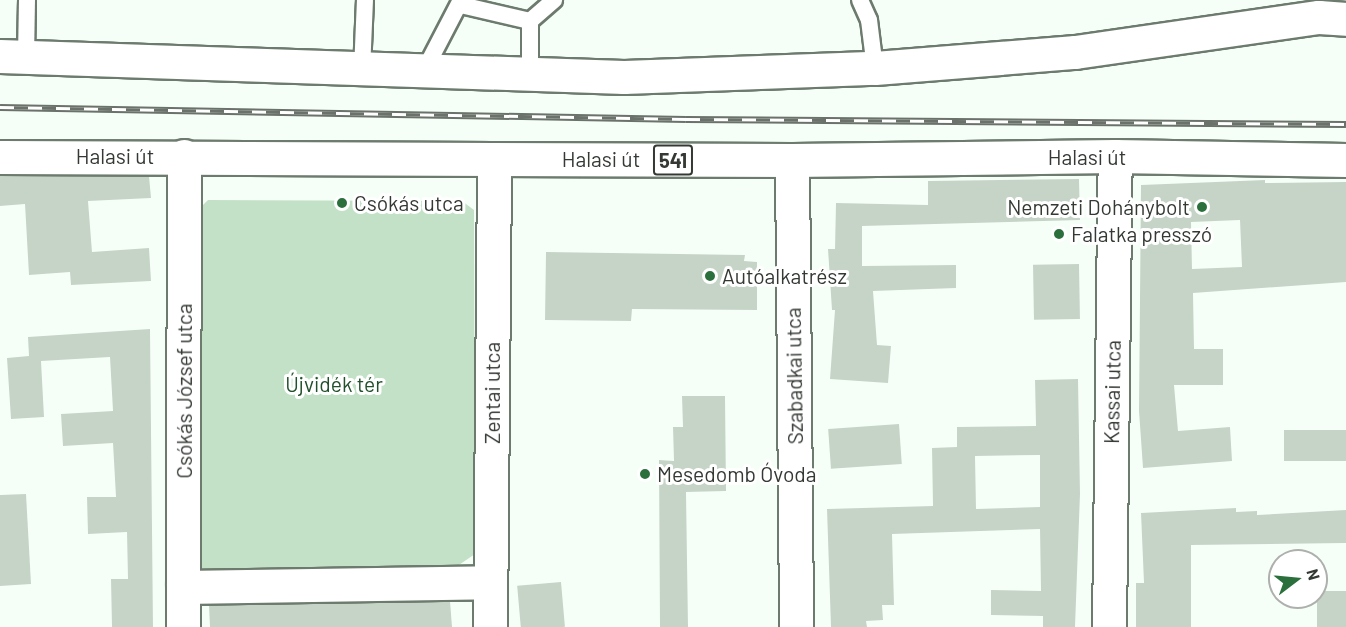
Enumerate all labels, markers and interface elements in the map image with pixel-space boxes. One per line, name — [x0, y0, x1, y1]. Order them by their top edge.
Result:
street label: Halasi út — [76, 143, 154, 169]
road number: 541 — [652, 143, 694, 177]
street label: Halasi út — [1048, 144, 1126, 170]
street label: Halasi út — [562, 146, 640, 172]
place label: Csókás utca — [354, 190, 464, 216]
place label: Nemzeti Dohánybolt — [1007, 194, 1190, 220]
marker: Csókás utca — [335, 196, 349, 210]
marker: Nemzeti Dohánybolt — [1195, 200, 1209, 214]
place label: Falatka presszó — [1071, 221, 1212, 247]
marker: Falatka presszó — [1052, 227, 1066, 241]
place label: Autóalkatrész — [722, 263, 847, 289]
marker: Autóalkatrész — [703, 269, 717, 283]
street label: Csókás József utca — [171, 303, 197, 479]
street label: Szabadkai utca — [780, 307, 808, 445]
street label: Kassai utca — [1098, 340, 1126, 444]
street label: Zentai utca — [479, 342, 505, 444]
park label: Újvidék tér — [285, 371, 383, 397]
place label: Mesedomb Óvoda — [657, 461, 817, 487]
marker: Mesedomb Óvoda — [638, 467, 652, 481]
north arrow — [1268, 549, 1328, 609]
text: N — [1303, 567, 1324, 582]

